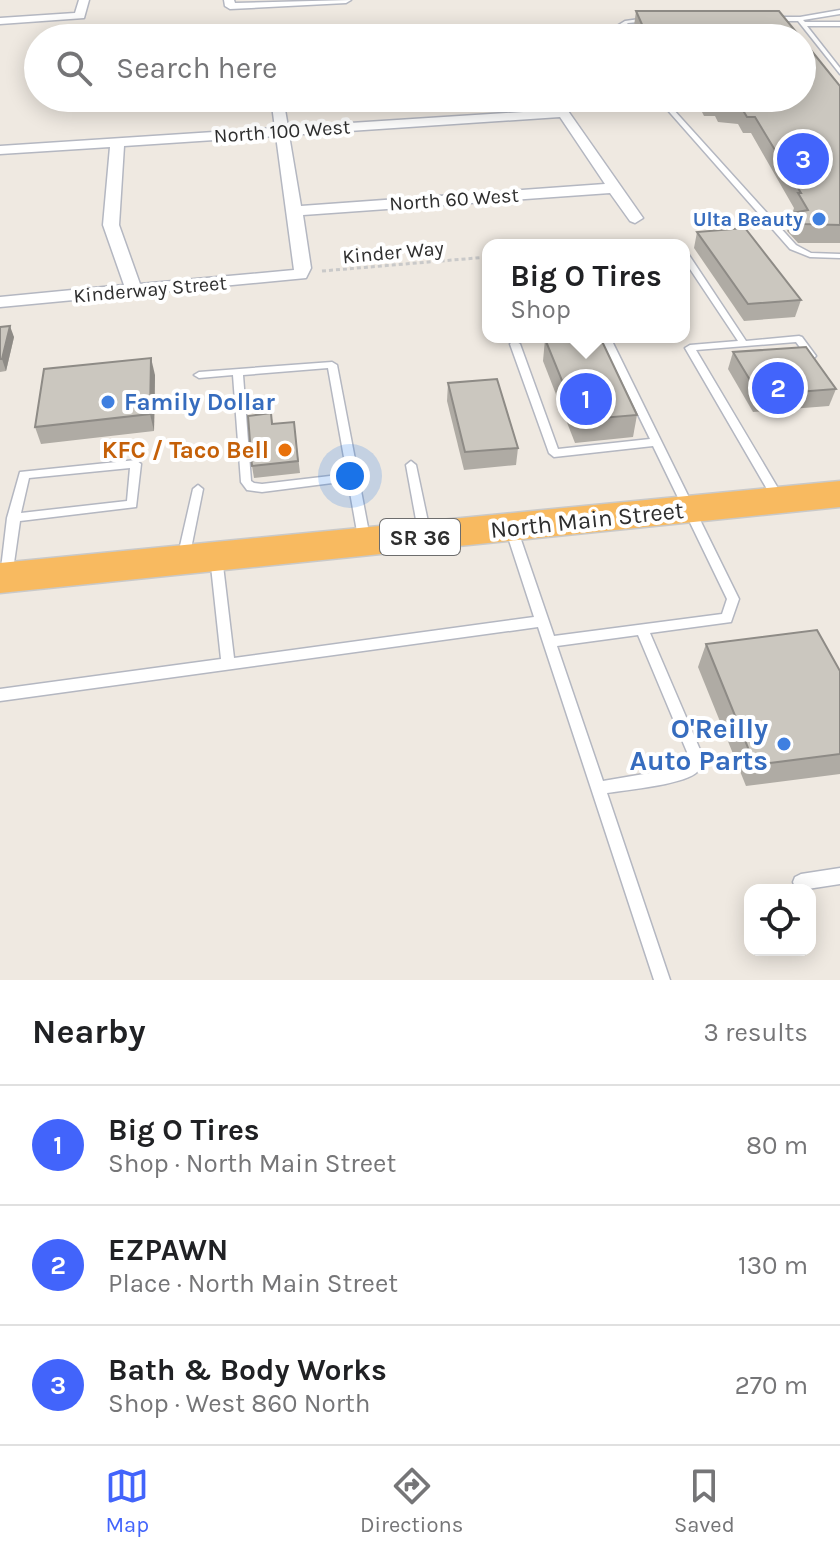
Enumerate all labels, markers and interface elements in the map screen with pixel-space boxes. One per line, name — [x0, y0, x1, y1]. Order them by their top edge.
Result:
search box — [24, 24, 816, 112]
icon: search — [52, 46, 96, 90]
text: Search here — [116, 50, 277, 86]
street label: North 100 West — [213, 115, 352, 148]
pin: 3 — [777, 129, 829, 189]
street label: North 60 West — [388, 183, 520, 215]
place label: Ulta Beauty — [693, 208, 803, 231]
marker: Ulta Beauty — [810, 210, 828, 228]
street label: Kinder Way — [341, 237, 445, 268]
popup — [482, 239, 690, 343]
text: Big O Tires — [510, 258, 662, 294]
street label: Kinderway Street — [72, 271, 228, 308]
text: Shop — [510, 294, 571, 325]
pin: 2 — [752, 358, 804, 418]
pin: 1 — [560, 369, 612, 429]
place label: Family Dollar — [124, 388, 275, 416]
marker: Family Dollar — [99, 393, 117, 411]
place label: KFC / Taco Bell — [102, 436, 269, 464]
marker: KFC / Taco Bell — [276, 441, 294, 459]
your location — [330, 456, 370, 496]
street label: North Main Street — [489, 496, 685, 544]
road number: SR 36 — [380, 519, 460, 555]
place label: O'Reilly Auto Parts — [630, 712, 768, 777]
marker: O'Reilly Auto Parts — [775, 735, 793, 753]
map controls — [744, 884, 816, 956]
button: locate — [744, 884, 816, 956]
text: Nearby — [32, 1012, 146, 1052]
text: 3 results — [704, 1017, 808, 1048]
text: Big O Tires — [108, 1112, 260, 1148]
text: 1 — [53, 1130, 63, 1161]
text: 80 m — [746, 1130, 808, 1161]
text: Shop · North Main Street — [108, 1148, 396, 1179]
text: EZPAWN — [108, 1232, 228, 1268]
text: 2 — [50, 1250, 66, 1281]
text: 130 m — [738, 1250, 808, 1281]
text: Place · North Main Street — [108, 1268, 398, 1299]
text: Bath & Body Works — [108, 1352, 387, 1388]
text: 3 — [50, 1370, 66, 1401]
text: 270 m — [735, 1370, 808, 1401]
text: Shop · West 860 North — [108, 1388, 371, 1419]
tab: Map — [105, 1464, 149, 1538]
tab: Directions — [360, 1464, 463, 1538]
tab: Saved — [674, 1464, 735, 1538]

